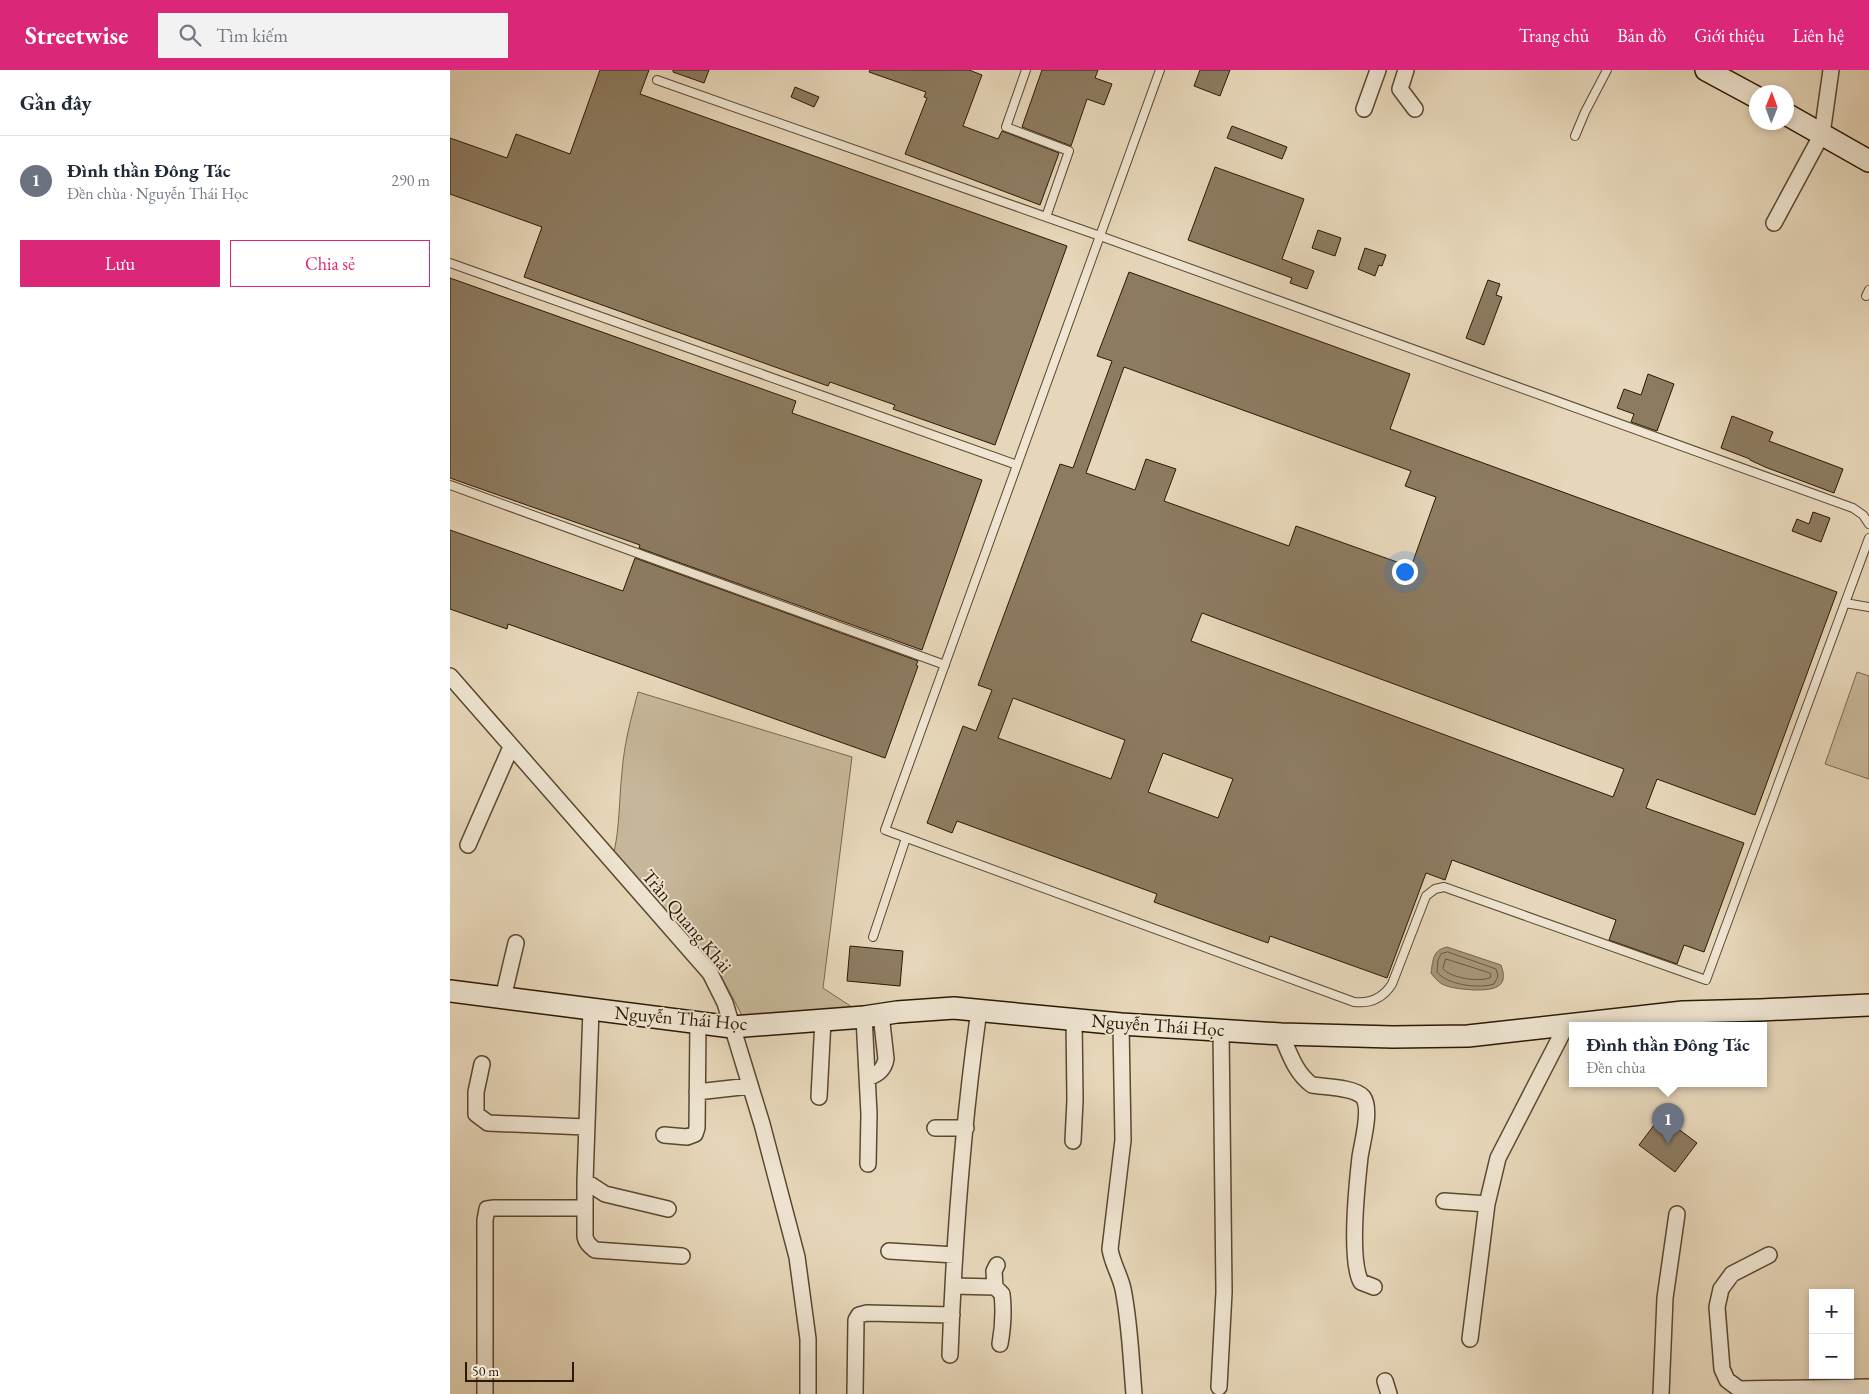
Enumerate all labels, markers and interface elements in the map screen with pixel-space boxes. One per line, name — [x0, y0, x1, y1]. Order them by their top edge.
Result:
search box — [158, 13, 508, 58]
text: Streetwise — [25, 20, 128, 51]
icon: search — [176, 21, 204, 49]
text: Tìm kiếm — [216, 23, 288, 48]
text: Trang chủ — [1519, 24, 1589, 47]
text: Bản đồ — [1617, 24, 1666, 47]
text: Giới thiệu — [1694, 24, 1765, 47]
text: Liên hệ — [1793, 24, 1844, 47]
north arrow — [1749, 85, 1794, 130]
text: Gần đây — [20, 89, 92, 116]
text: Đình thần Đông Tác — [67, 158, 231, 183]
text: 1 — [32, 170, 40, 191]
text: 290 m — [391, 170, 430, 191]
text: Đền chùa · Nguyễn Thái Học — [67, 183, 249, 204]
button: Lưu — [20, 240, 220, 287]
button: Chia sẻ — [230, 240, 430, 287]
your location — [1392, 559, 1418, 585]
street label: Trần Quang Khải — [636, 864, 738, 978]
street label: Nguyễn Thái Học — [613, 1000, 749, 1036]
street label: Nguyễn Thái Học — [1091, 1008, 1226, 1042]
popup — [1569, 1022, 1767, 1087]
text: Đình thần Đông Tác — [1586, 1032, 1750, 1057]
text: Đền chùa — [1586, 1057, 1646, 1078]
pin: 1 — [1652, 1103, 1684, 1144]
map controls — [1809, 1289, 1854, 1379]
button: + — [1809, 1289, 1854, 1334]
button: − — [1809, 1334, 1854, 1379]
scale bar — [465, 1359, 574, 1382]
text: 50 m — [472, 1362, 499, 1380]

